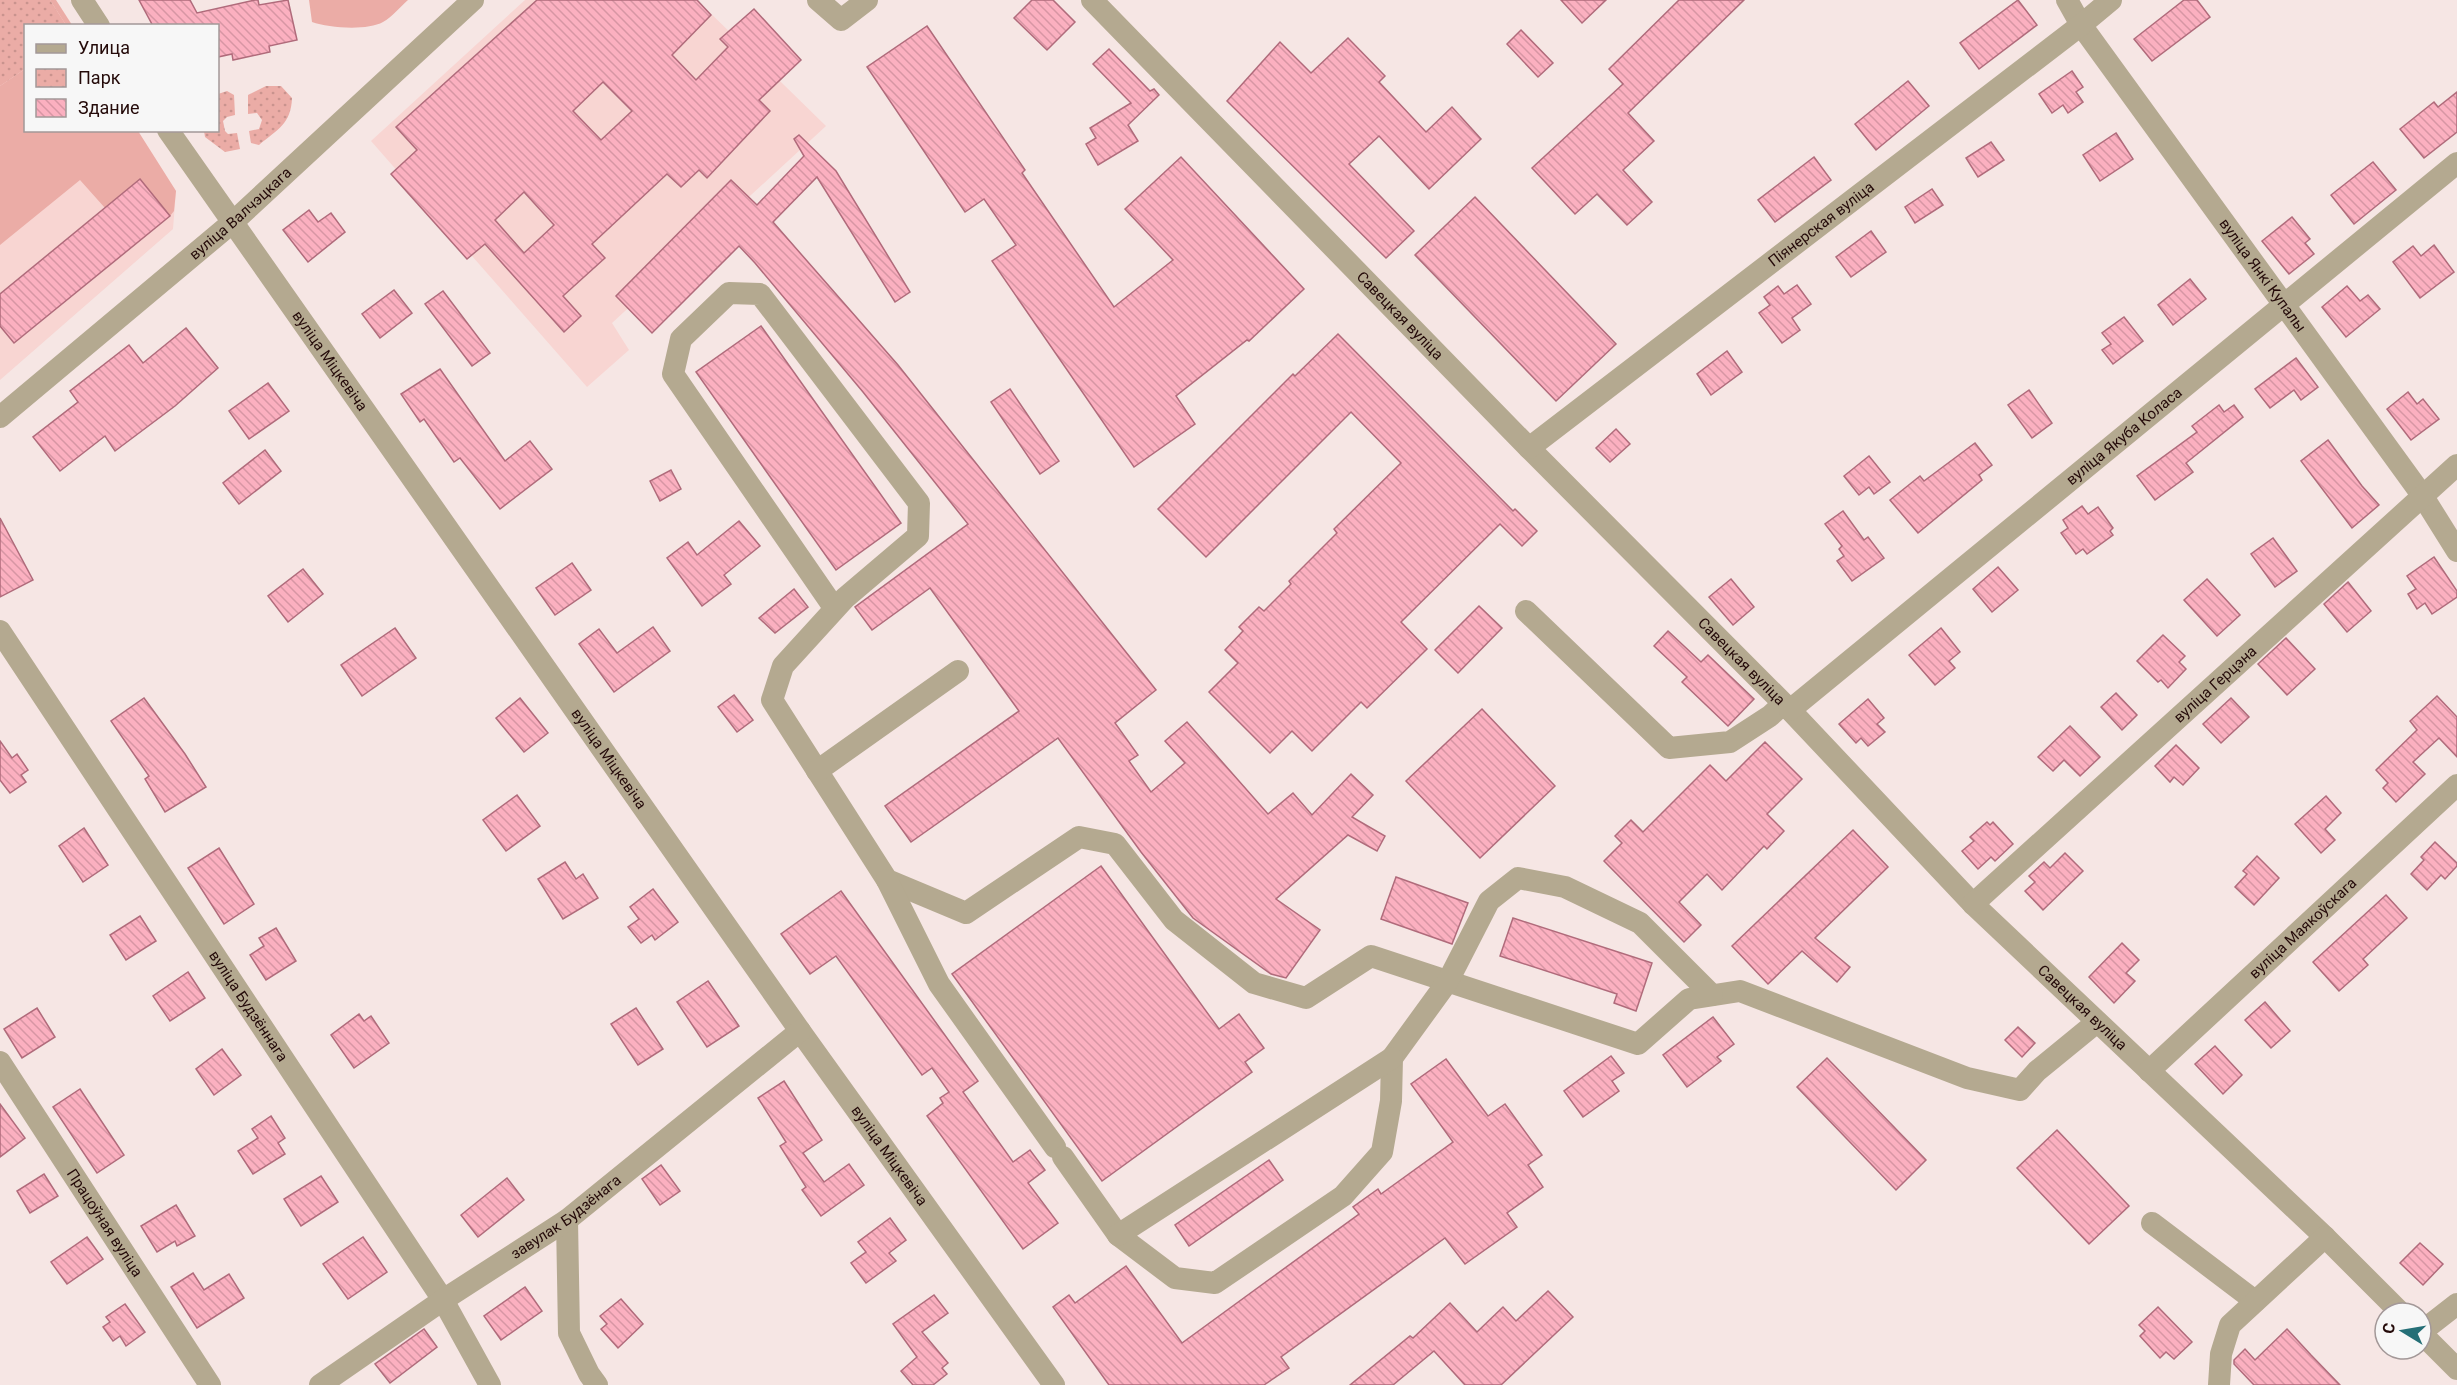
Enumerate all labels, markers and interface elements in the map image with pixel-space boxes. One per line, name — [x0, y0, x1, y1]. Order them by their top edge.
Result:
legend — [24, 24, 219, 132]
text: Улица — [78, 37, 130, 58]
text: Парк — [78, 67, 121, 88]
text: Здание — [78, 97, 140, 118]
street label: вуліца Валчэцкага — [186, 163, 295, 264]
street label: Піянерская вуліца — [1765, 178, 1878, 270]
street label: вуліца Янкі Купалы — [2216, 215, 2310, 336]
street label: Савецкая вуліца — [1353, 268, 1447, 364]
street label: вуліца Міцкевіча — [289, 307, 371, 415]
street label: вуліца Якуба Коласа — [2063, 383, 2185, 489]
street label: Савецкая вуліца — [1694, 614, 1789, 709]
street label: вуліца Герцэна — [2170, 642, 2260, 726]
street label: вуліца Міцкевіча — [568, 705, 650, 812]
street label: вуліца Маякоўскага — [2245, 874, 2360, 982]
street label: вуліца Будзённага — [205, 947, 292, 1065]
street label: Савецкая вуліца — [2034, 961, 2131, 1054]
street label: вуліца Міцкевіча — [848, 1102, 931, 1209]
street label: Працоўная вуліца — [63, 1166, 146, 1280]
street label: завулак Будзёнага — [507, 1171, 625, 1263]
north arrow — [2373, 1301, 2433, 1361]
text: С — [2378, 1321, 2399, 1335]

